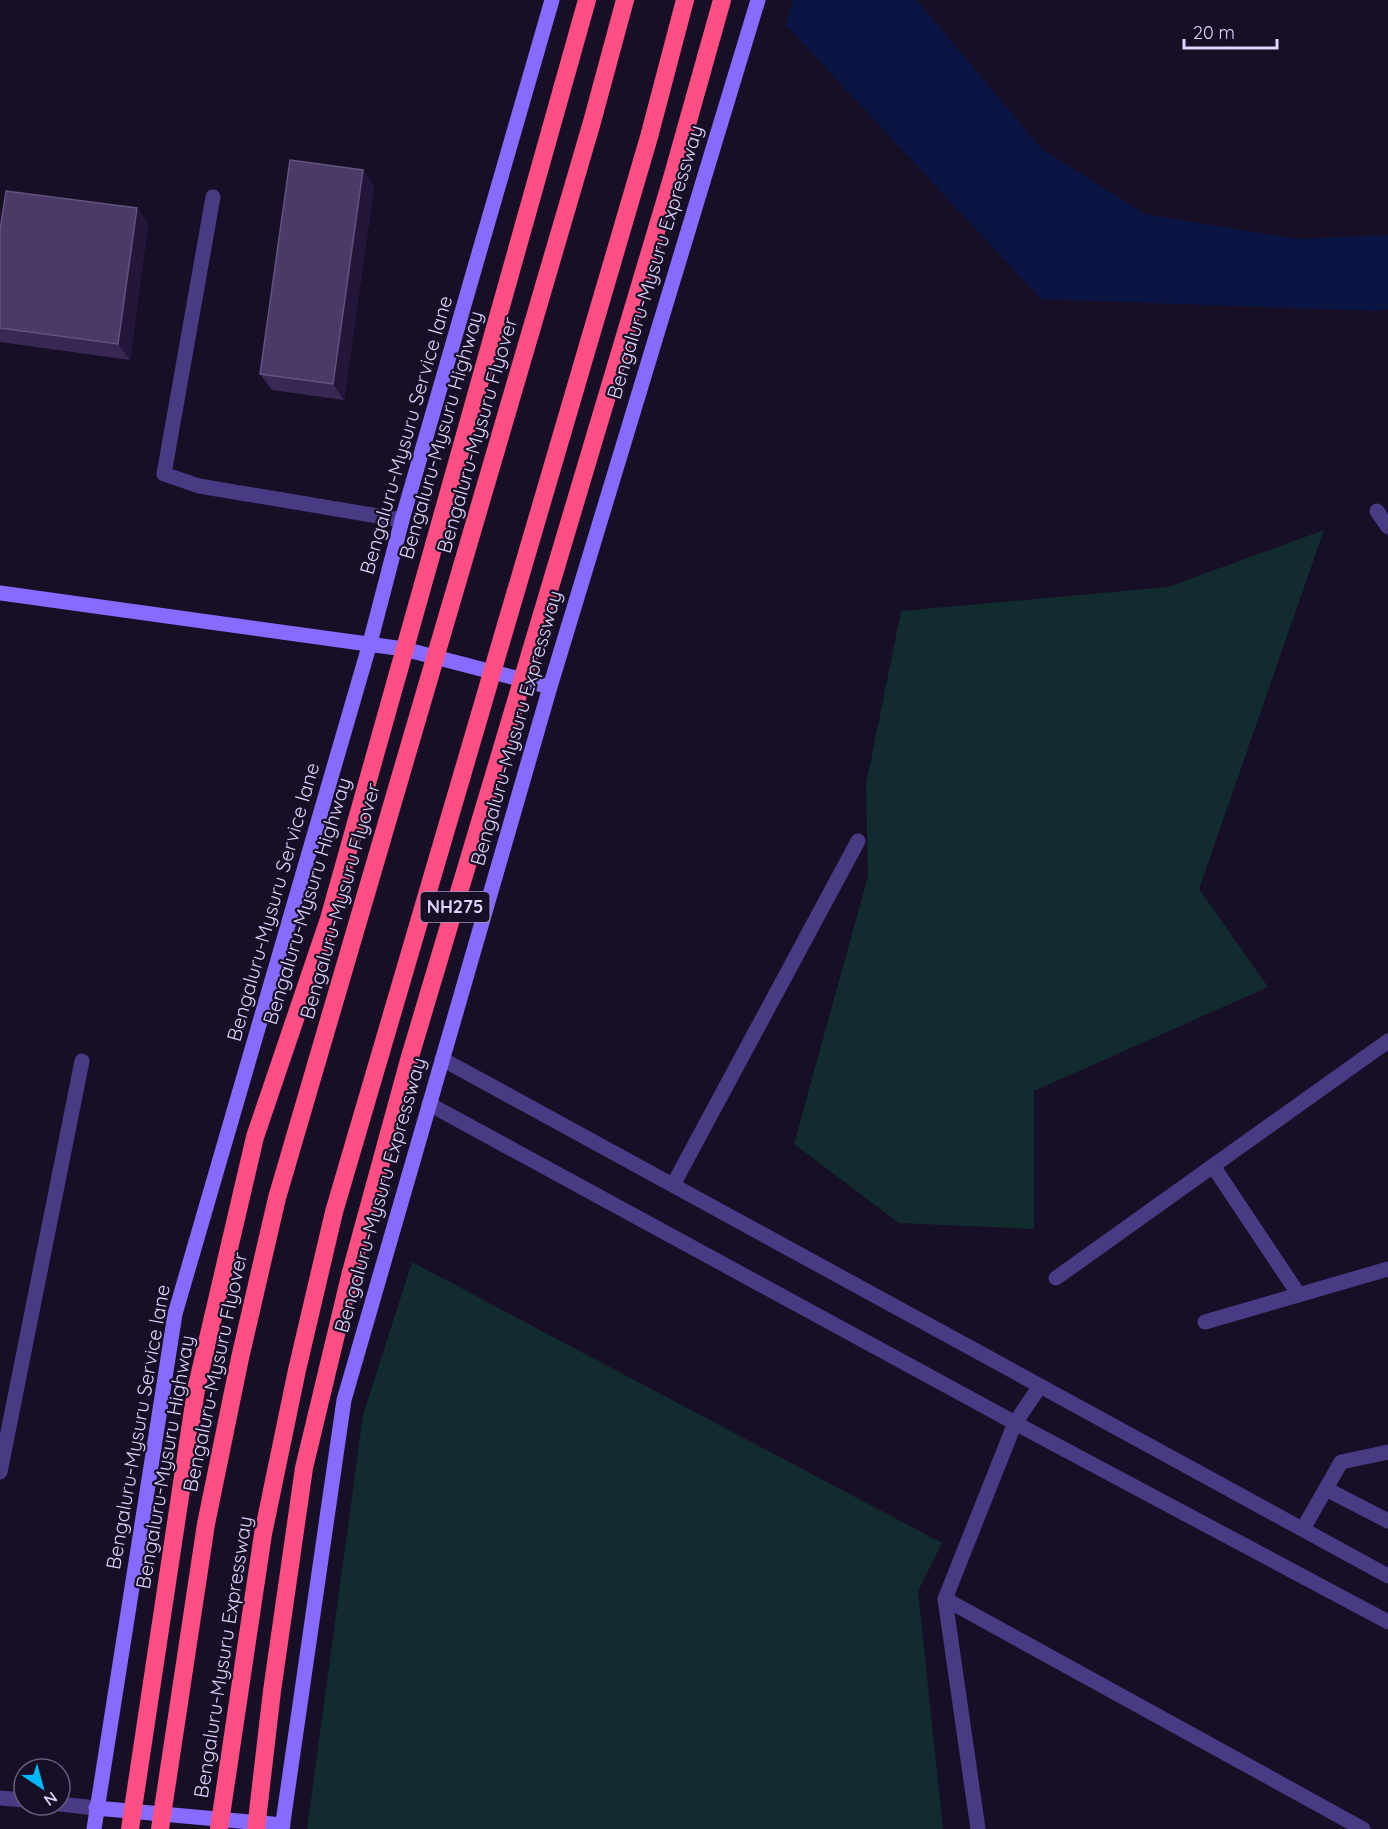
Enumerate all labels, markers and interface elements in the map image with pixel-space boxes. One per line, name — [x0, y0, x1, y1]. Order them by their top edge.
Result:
scale bar — [1184, 12, 1277, 50]
text: 20 m — [1193, 21, 1235, 44]
street label: Bengaluru-Mysuru Expressway — [601, 122, 708, 402]
street label: Bengaluru-Mysuru Service lane — [354, 293, 457, 577]
street label: Bengaluru-Mysuru Highway — [393, 308, 488, 562]
street label: Bengaluru-Mysuru Flyover — [431, 314, 522, 556]
street label: Bengaluru-Mysuru Expressway — [464, 587, 567, 868]
street label: Bengaluru-Mysuru Service lane — [221, 760, 324, 1044]
street label: Bengaluru-Mysuru Highway — [257, 774, 356, 1028]
street label: Bengaluru-Mysuru Flyover — [294, 780, 385, 1022]
road number: NH275 — [420, 892, 490, 922]
street label: Bengaluru-Mysuru Expressway — [328, 1054, 431, 1335]
street label: Bengaluru-Mysuru Flyover — [177, 1249, 252, 1494]
street label: Bengaluru-Mysuru Service lane — [100, 1282, 175, 1571]
street label: Bengaluru-Mysuru Highway — [130, 1333, 199, 1591]
street label: Bengaluru-Mysuru Expressway — [188, 1514, 257, 1800]
north arrow — [12, 1757, 72, 1817]
text: N — [40, 1788, 61, 1811]

